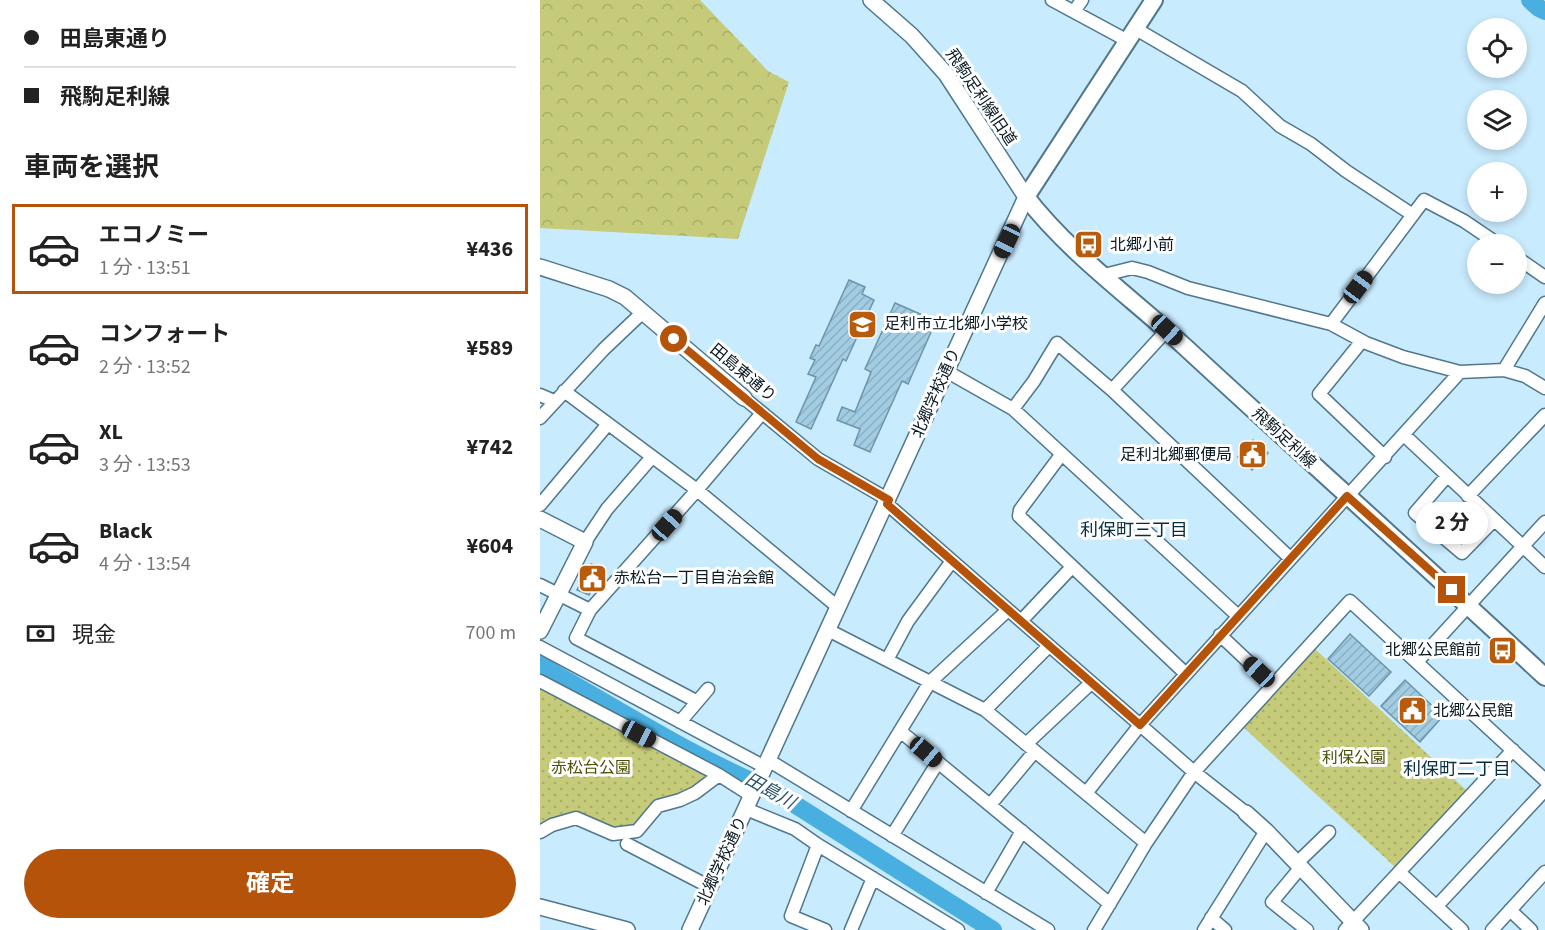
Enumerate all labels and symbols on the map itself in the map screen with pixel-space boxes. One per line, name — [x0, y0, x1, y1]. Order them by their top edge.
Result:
street label: 飛駒足利線旧道 — [941, 44, 1021, 150]
car — [991, 221, 1023, 261]
bus stop icon: 北郷小前 — [1073, 229, 1105, 261]
place label: 北郷小前 — [1110, 234, 1174, 256]
car — [1340, 267, 1376, 307]
school or university icon: 足利市立北郷小学校 — [847, 308, 879, 340]
car — [1148, 311, 1186, 349]
place label: 足利市立北郷小学校 — [884, 313, 1028, 335]
route start — [660, 325, 687, 352]
street label: 田島東通り — [705, 339, 781, 407]
street label: 北郷学校通り — [906, 345, 966, 441]
street label: 飛駒足利線 — [1247, 403, 1321, 473]
public building icon: 足利北郷郵便局 — [1237, 439, 1269, 471]
place label: 足利北郷郵便局 — [1120, 444, 1232, 466]
callout: 2 分 — [1416, 503, 1488, 545]
car — [648, 506, 686, 544]
district label: 利保町三丁目 — [1080, 518, 1188, 543]
public building icon: 赤松台一丁目自治会館 — [577, 562, 609, 594]
place label: 赤松台一丁目自治会館 — [614, 567, 774, 589]
route end — [1438, 576, 1465, 603]
bus stop icon: 北郷公民館前 — [1486, 634, 1518, 666]
place label: 北郷公民館前 — [1385, 639, 1481, 661]
car — [1240, 653, 1278, 691]
public building icon: 北郷公民館 — [1396, 695, 1428, 727]
place label: 北郷公民館 — [1433, 700, 1513, 722]
car — [619, 718, 659, 750]
car — [906, 734, 946, 770]
park label: 利保公園 — [1322, 747, 1386, 769]
park label: 赤松台公園 — [551, 757, 631, 779]
district label: 利保町二丁目 — [1403, 757, 1511, 782]
water label: 田島川 — [740, 767, 801, 816]
street label: 北郷学校通り — [692, 813, 752, 909]

